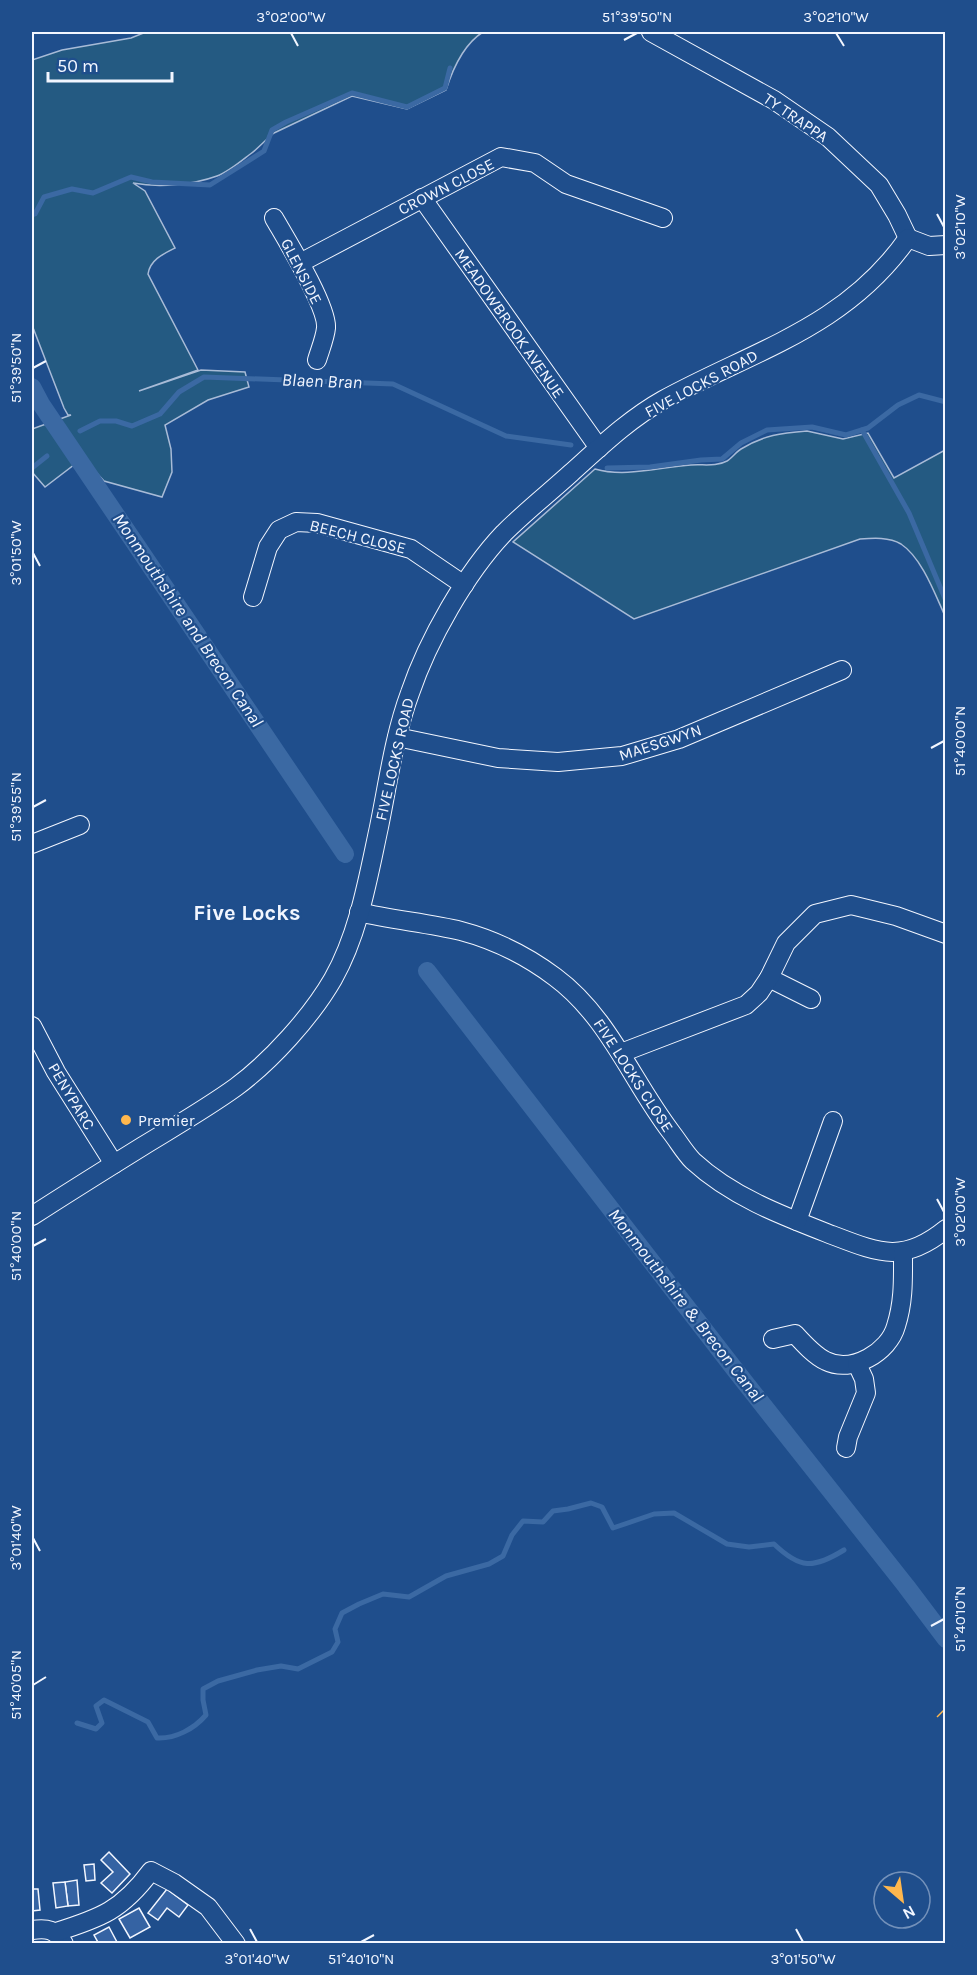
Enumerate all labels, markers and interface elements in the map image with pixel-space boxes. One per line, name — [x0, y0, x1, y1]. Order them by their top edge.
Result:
text: 3°02'00"W — [256, 8, 326, 26]
text: 51°39'50"N — [602, 8, 672, 26]
text: 3°02'10"W — [803, 8, 869, 26]
scale bar — [48, 45, 172, 83]
text: 50 m — [57, 55, 99, 77]
street label: TY TRAPPA — [760, 89, 832, 146]
street label: CROWN CLOSE — [395, 154, 497, 219]
text: 3°02'10"W — [951, 194, 969, 260]
street label: GLENSIDE — [277, 235, 326, 307]
street label: MEADOWBROOK AVENUE — [451, 245, 568, 402]
text: 51°39'50"N — [7, 333, 25, 403]
street label: FIVE LOCKS ROAD — [641, 346, 761, 421]
water label: Blaen Bran — [281, 369, 363, 393]
water label: Monmouthshire and Brecon Canal — [108, 509, 268, 732]
street label: BEECH CLOSE — [308, 515, 408, 558]
text: 3°01'50"W — [7, 520, 25, 586]
street label: FIVE LOCKS ROAD — [371, 696, 418, 822]
text: 51°40'00"N — [951, 706, 969, 776]
street label: MAESGWYN — [616, 720, 704, 765]
text: 51°39'55"N — [7, 772, 25, 842]
district label: Five Locks — [193, 900, 301, 926]
street label: FIVE LOCKS CLOSE — [590, 1015, 677, 1136]
street label: PENYPARC — [44, 1059, 99, 1133]
place label: Premier — [138, 1111, 195, 1130]
marker: Premier — [119, 1113, 133, 1127]
text: 3°02'00"W — [951, 1177, 969, 1247]
water label: Monmouthshire & Brecon Canal — [603, 1204, 769, 1407]
text: 51°40'00"N — [7, 1211, 25, 1281]
text: 3°01'40"W — [7, 1505, 25, 1571]
text: 51°40'10"N — [951, 1586, 969, 1652]
text: 51°40'05"N — [7, 1650, 25, 1720]
north arrow — [872, 1870, 932, 1930]
text: N — [899, 1902, 919, 1924]
text: 3°01'40"W — [224, 1950, 290, 1968]
text: 51°40'10"N — [328, 1950, 394, 1968]
text: 3°01'50"W — [770, 1950, 836, 1968]

